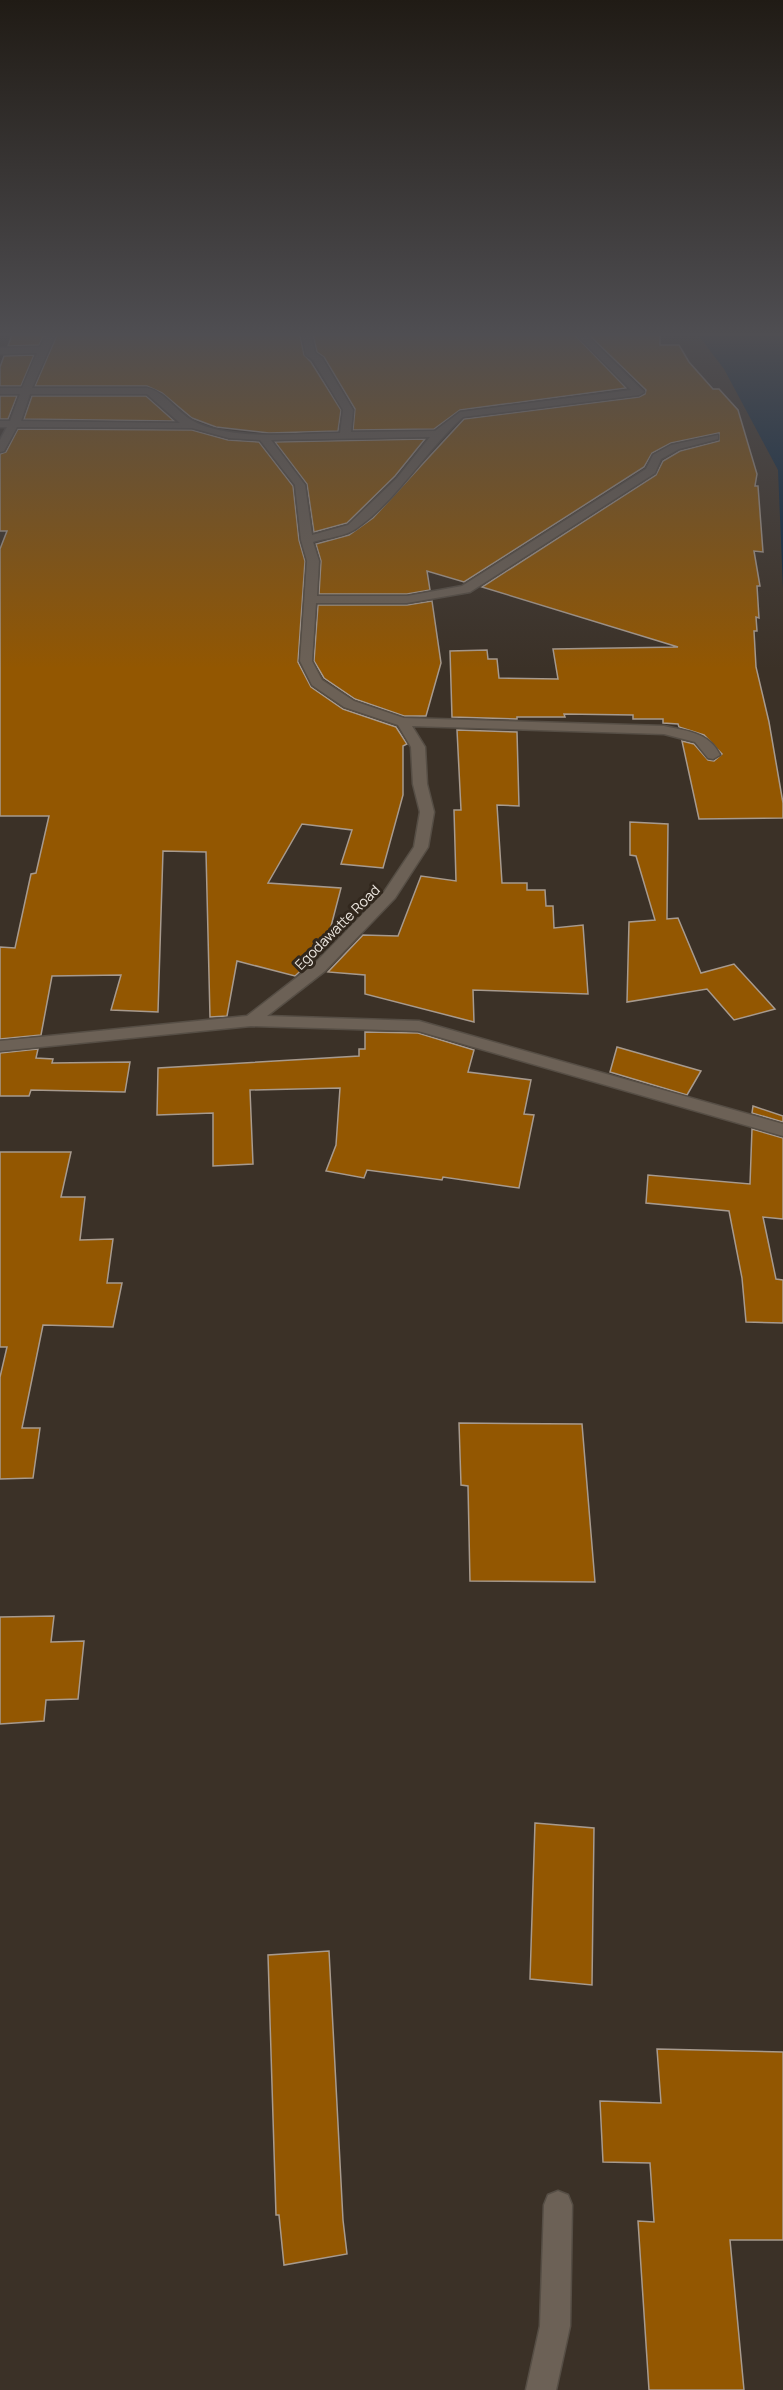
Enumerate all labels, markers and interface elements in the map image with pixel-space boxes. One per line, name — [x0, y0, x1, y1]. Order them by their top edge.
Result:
street label: Egodawatte Road — [290, 880, 384, 974]

